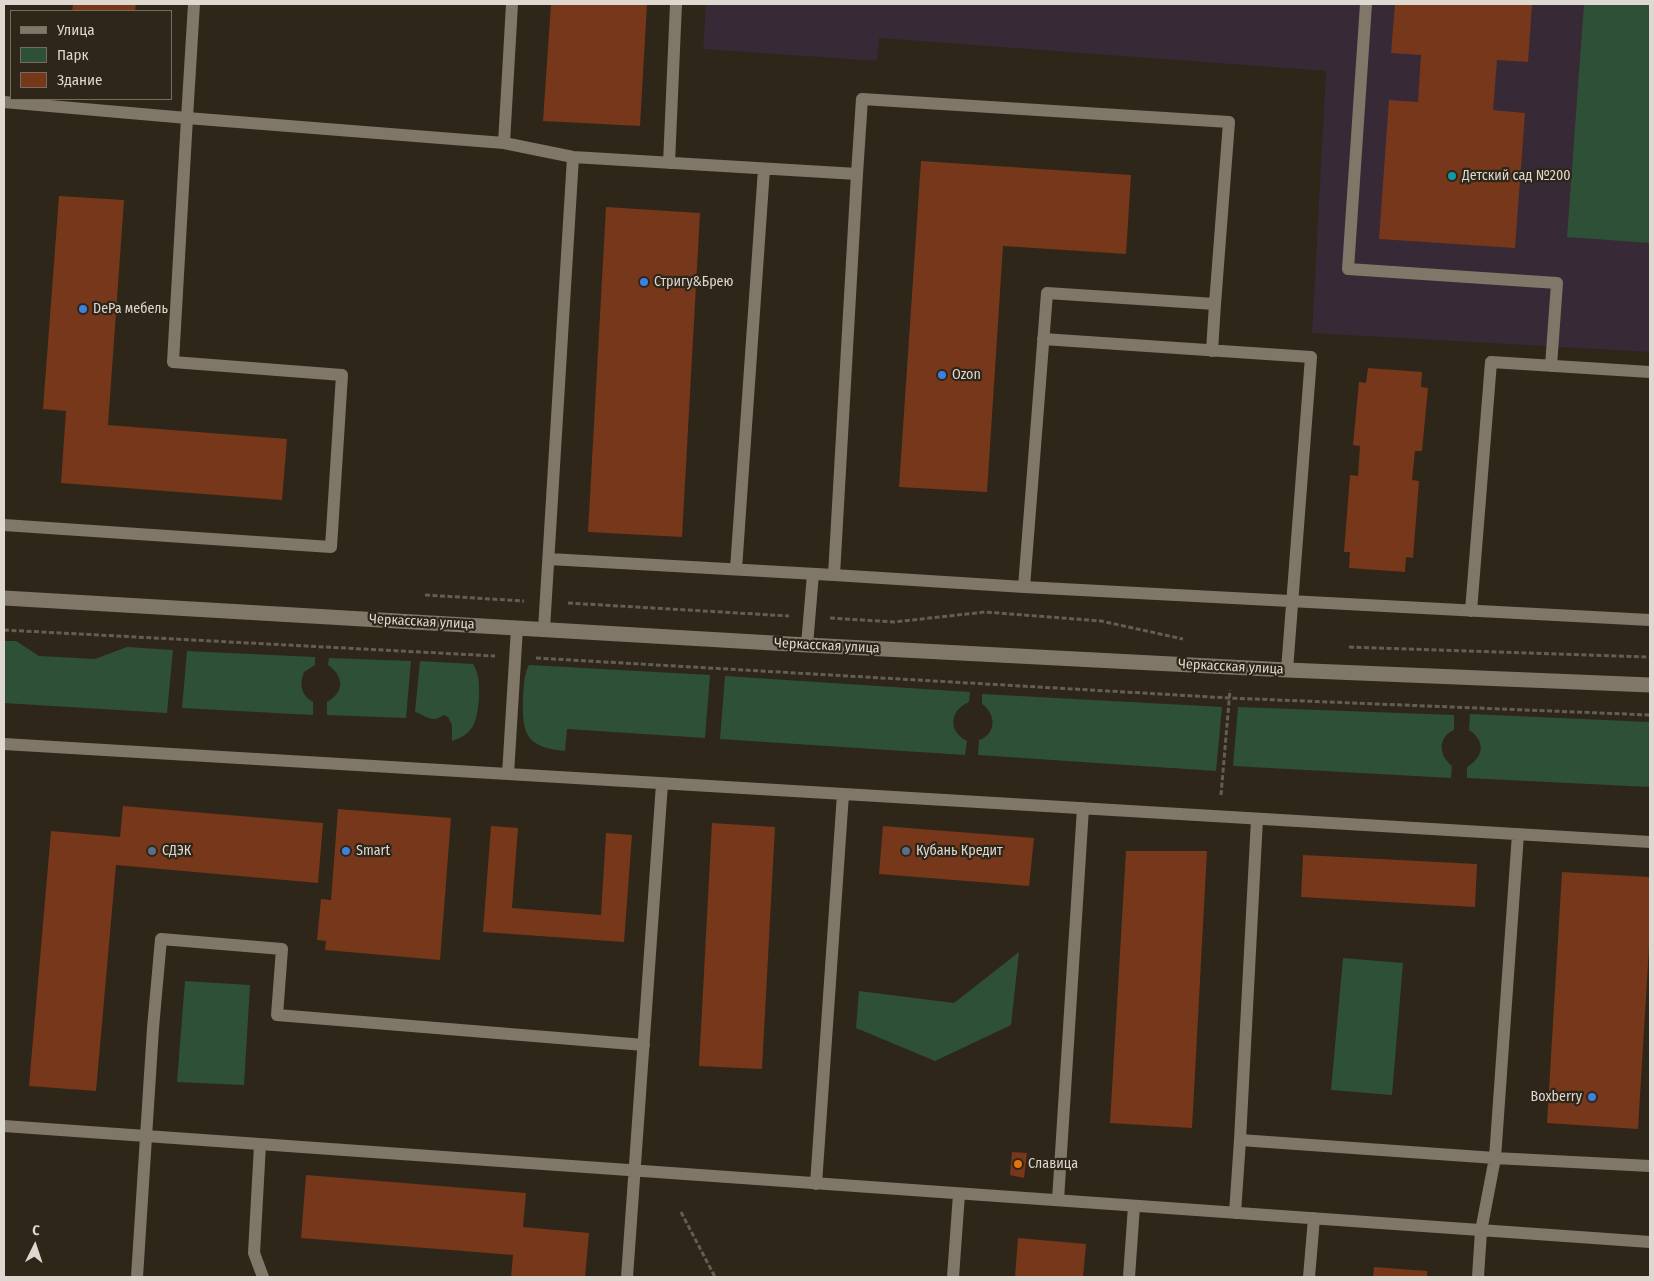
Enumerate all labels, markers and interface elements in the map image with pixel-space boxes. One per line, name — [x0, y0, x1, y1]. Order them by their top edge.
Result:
legend — [10, 10, 172, 100]
text: Улица — [57, 21, 95, 39]
text: Парк — [57, 46, 88, 64]
text: Здание — [57, 71, 103, 89]
place label: Детский сад №200 — [1462, 168, 1570, 184]
marker: Детский сад №200 — [1446, 170, 1458, 182]
place label: Стригу&Брею — [654, 274, 733, 290]
marker: Стригу&Брею — [638, 276, 650, 288]
place label: DePa мебель — [93, 301, 168, 317]
marker: DePa мебель — [77, 303, 89, 315]
place label: Ozon — [952, 367, 981, 383]
marker: Ozon — [936, 369, 948, 381]
street label: Черкасская улица — [369, 611, 475, 633]
street label: Черкасская улица — [774, 635, 880, 657]
street label: Черкасская улица — [1178, 656, 1284, 678]
place label: СДЭК — [162, 843, 191, 859]
place label: Smart — [356, 843, 390, 859]
place label: Кубань Кредит — [916, 843, 1003, 859]
marker: СДЭК — [146, 845, 158, 857]
marker: Smart — [340, 845, 352, 857]
marker: Кубань Кредит — [900, 845, 912, 857]
place label: Boxberry — [1531, 1089, 1582, 1105]
marker: Boxberry — [1586, 1091, 1598, 1103]
place label: Славица — [1028, 1156, 1078, 1172]
marker: Славица — [1012, 1158, 1024, 1170]
north arrow — [10, 1221, 60, 1271]
text: С — [32, 1222, 40, 1239]

